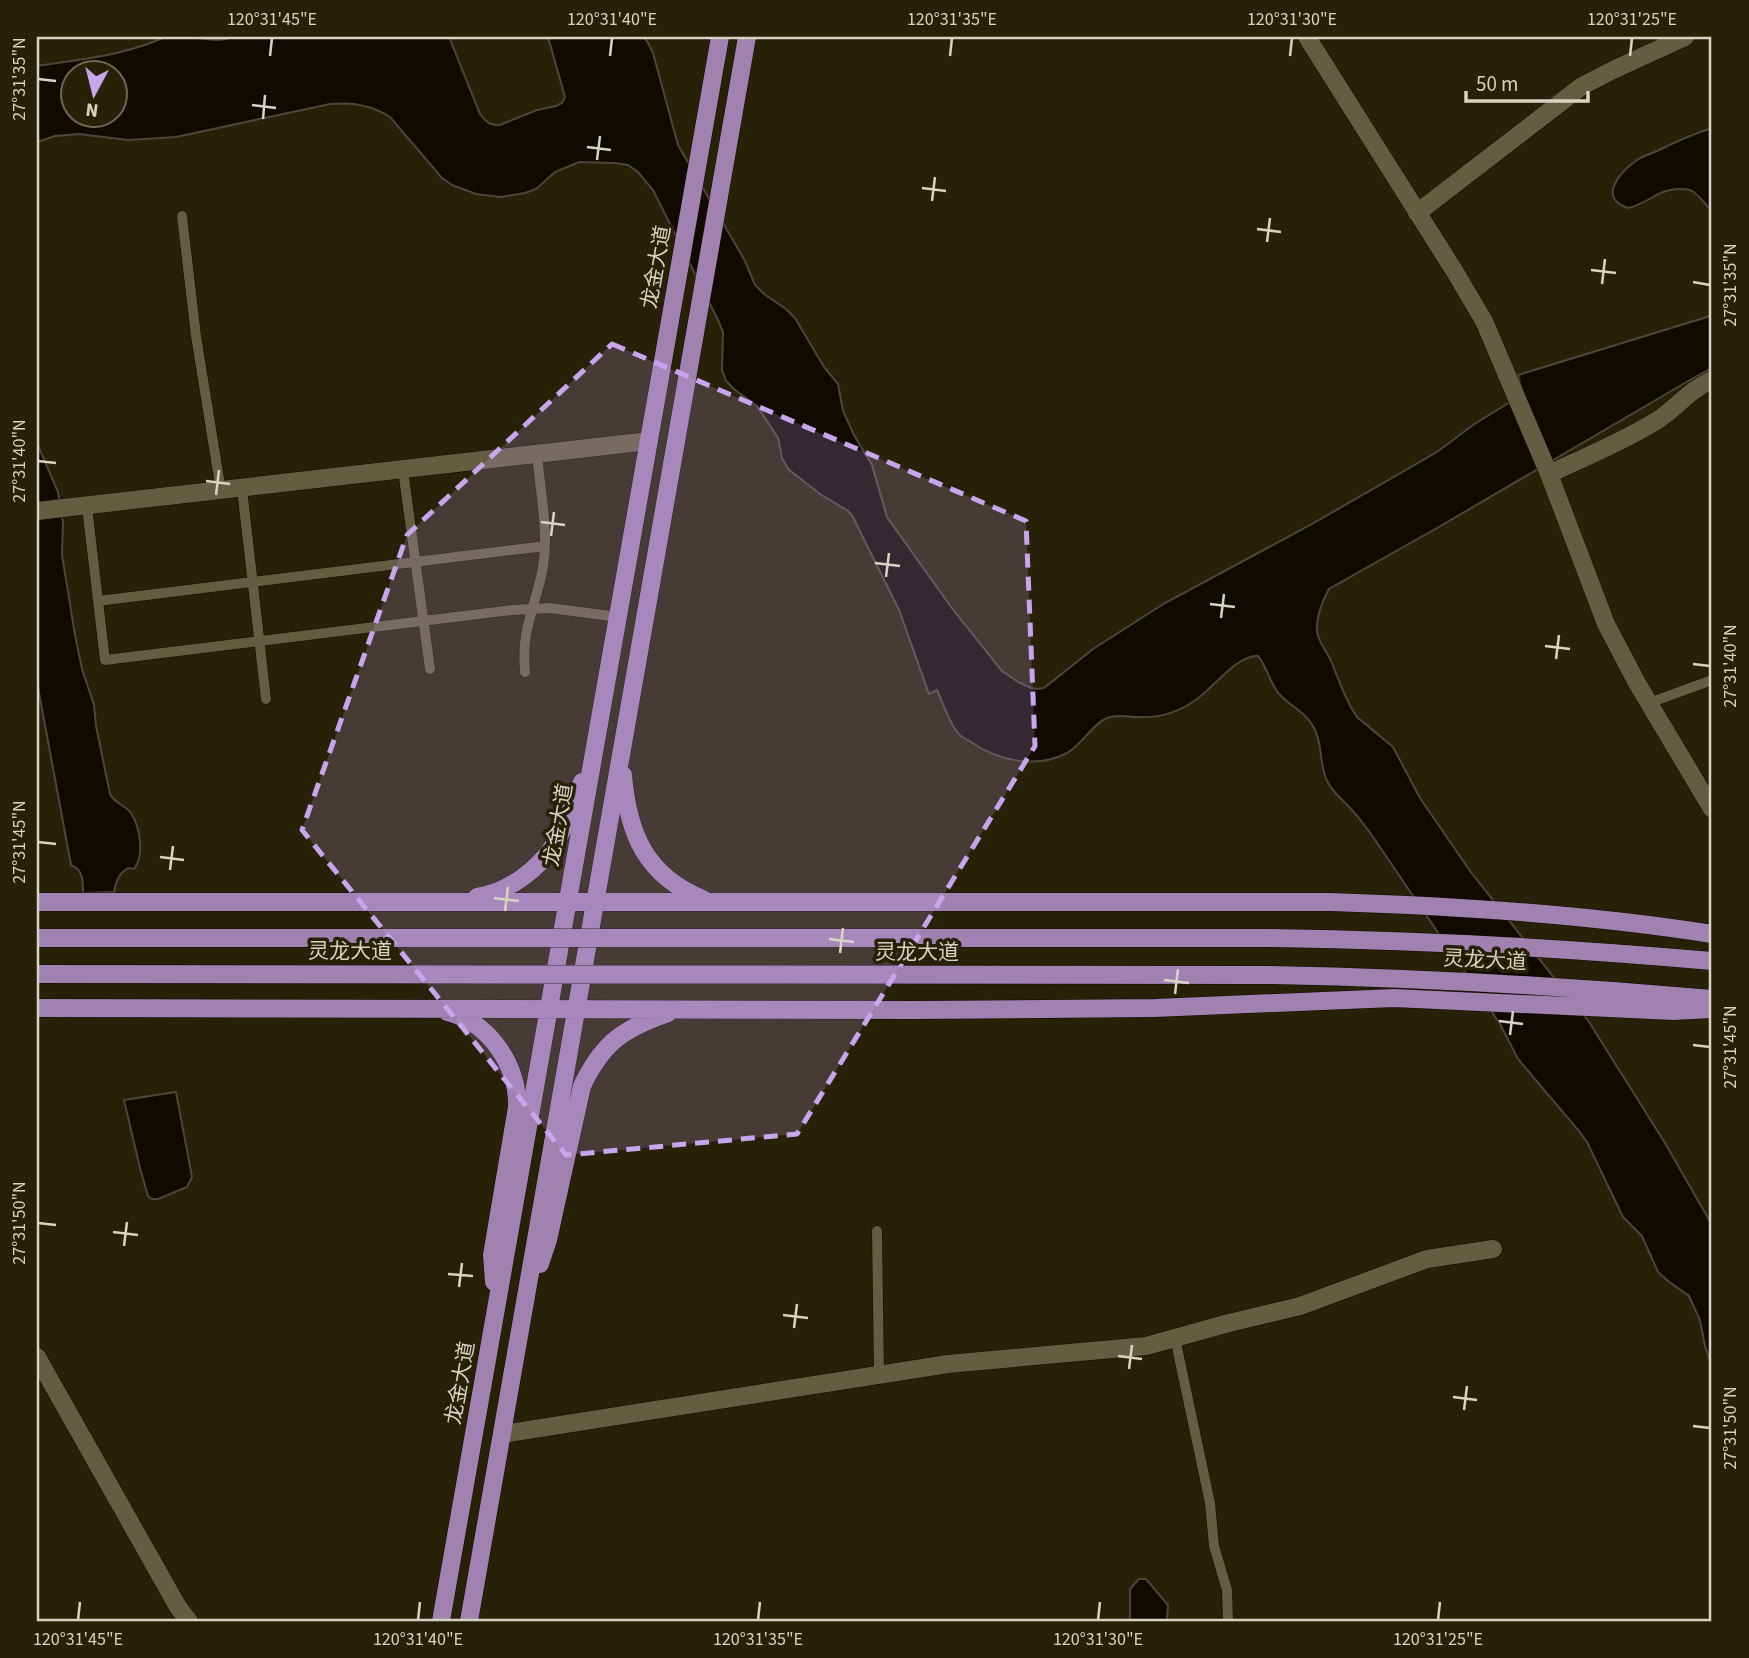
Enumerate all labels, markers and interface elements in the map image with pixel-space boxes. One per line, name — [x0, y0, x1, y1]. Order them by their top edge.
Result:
text: 120°31'45"E — [227, 7, 317, 32]
text: 120°31'40"E — [567, 7, 657, 32]
text: 120°31'35"E — [907, 7, 997, 32]
text: 120°31'30"E — [1247, 7, 1337, 32]
text: 120°31'25"E — [1587, 7, 1677, 32]
text: 27°31'35"N — [7, 37, 32, 121]
north arrow — [60, 60, 130, 130]
scale bar — [1466, 60, 1588, 104]
text: 50 m — [1476, 69, 1518, 99]
text: N — [84, 95, 100, 124]
street label: 龙金大道 — [634, 223, 678, 311]
text: 27°31'35"N — [1718, 243, 1743, 327]
text: 27°31'40"N — [7, 419, 32, 503]
text: 27°31'40"N — [1718, 624, 1743, 708]
street label: 龙金大道 — [536, 781, 580, 869]
text: 27°31'45"N — [7, 800, 32, 884]
street label: 灵龙大道 — [308, 936, 392, 966]
street label: 灵龙大道 — [875, 937, 959, 967]
street label: 灵龙大道 — [1442, 943, 1528, 977]
text: 27°31'45"N — [1718, 1005, 1743, 1089]
text: 27°31'50"N — [7, 1181, 32, 1265]
street label: 龙金大道 — [438, 1339, 482, 1427]
text: 27°31'50"N — [1718, 1386, 1743, 1470]
text: 120°31'45"E — [33, 1627, 123, 1652]
text: 120°31'40"E — [373, 1627, 463, 1652]
text: 120°31'35"E — [713, 1627, 803, 1652]
text: 120°31'30"E — [1053, 1627, 1143, 1652]
text: 120°31'25"E — [1393, 1627, 1483, 1652]

